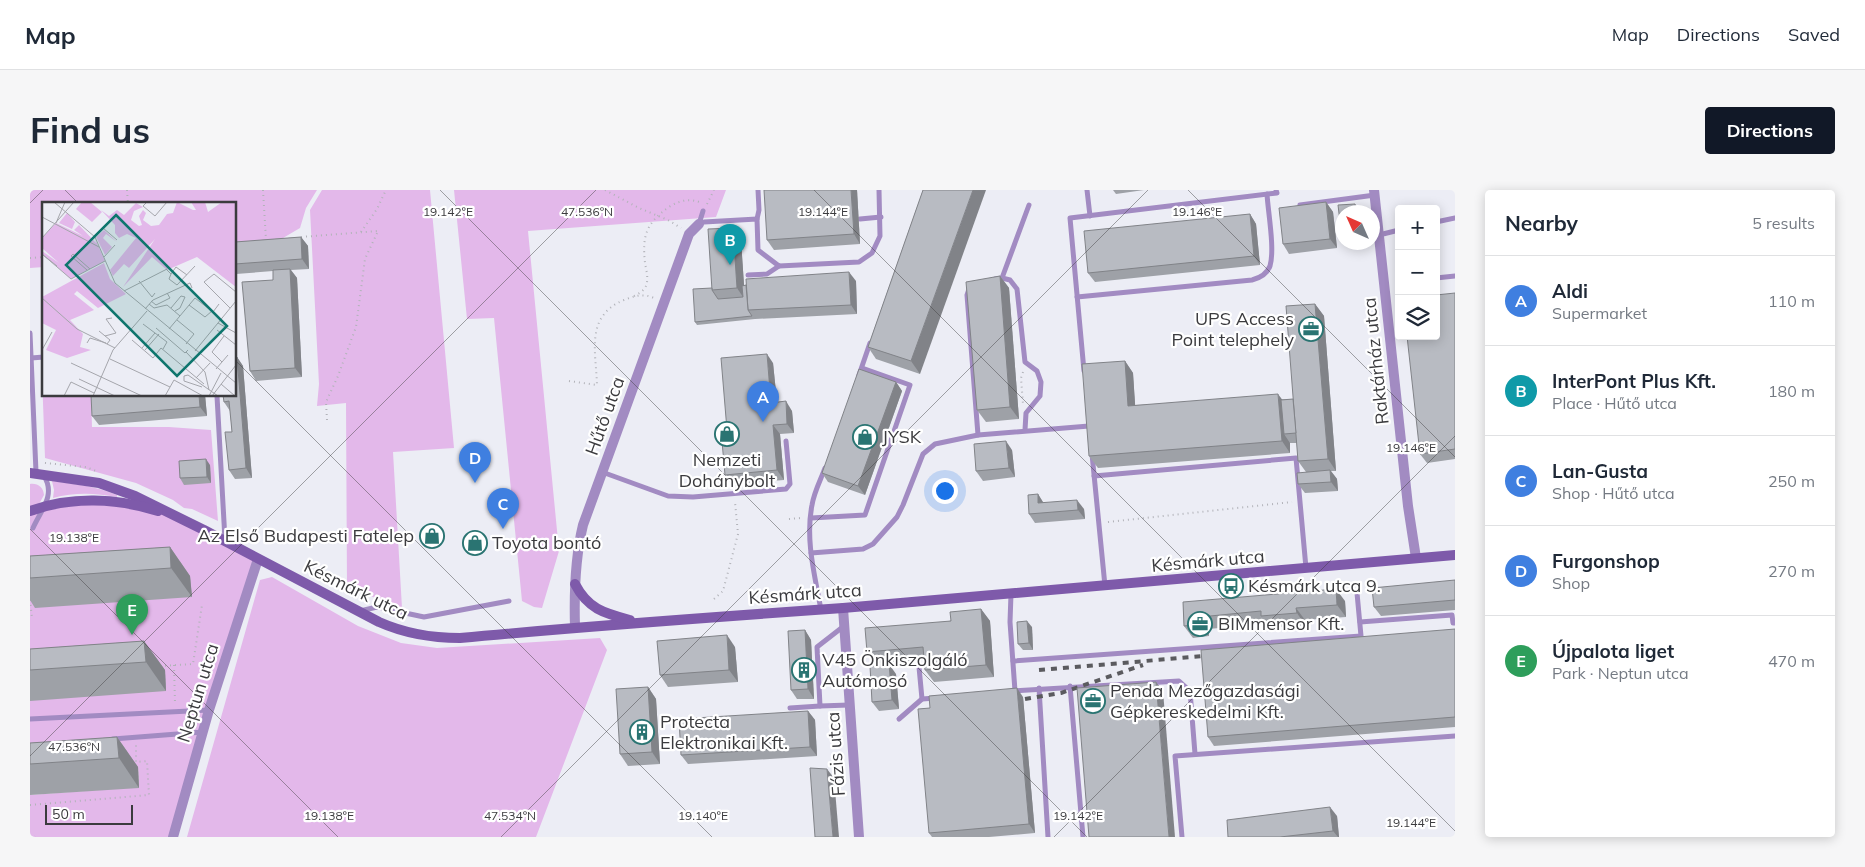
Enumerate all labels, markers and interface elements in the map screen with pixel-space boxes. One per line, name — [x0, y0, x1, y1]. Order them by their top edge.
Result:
text: Map — [25, 20, 76, 50]
text: Map — [1612, 23, 1649, 46]
text: Directions — [1677, 23, 1760, 46]
text: Saved — [1788, 23, 1840, 46]
button: Directions — [1705, 107, 1835, 154]
text: Find us — [30, 108, 150, 152]
inset map — [42, 202, 236, 396]
text: 19.142°E — [423, 204, 473, 219]
text: 47.536°N — [561, 204, 613, 219]
text: 19.144°E — [798, 204, 848, 219]
text: 19.146°E — [1172, 204, 1222, 219]
north arrow — [1335, 205, 1380, 250]
map controls — [1395, 205, 1440, 340]
button: + — [1395, 205, 1440, 250]
text: Nearby — [1505, 210, 1578, 236]
text: 5 results — [1752, 213, 1815, 233]
pin: B — [714, 224, 746, 265]
button: − — [1395, 250, 1440, 295]
text: Aldi — [1552, 279, 1588, 303]
text: A — [1515, 291, 1527, 311]
text: 110 m — [1768, 291, 1815, 311]
button: layers — [1395, 295, 1440, 340]
street label: Raktárház utca — [1357, 296, 1394, 426]
text: Supermarket — [1552, 303, 1647, 323]
place label: UPS Access Point telephely — [1172, 307, 1294, 351]
office icon: UPS Access Point telephely — [1298, 316, 1324, 342]
text: InterPont Plus Kft. — [1552, 369, 1716, 393]
street label: Hűtő utca — [580, 374, 629, 458]
pin: A — [747, 381, 779, 422]
text: B — [1515, 381, 1527, 401]
text: 180 m — [1768, 381, 1815, 401]
text: Place · Hűtő utca — [1552, 393, 1677, 413]
shop icon: Nemzeti Dohánybolt — [714, 421, 740, 447]
shop icon: JYSK — [852, 424, 878, 450]
place label: JYSK — [882, 425, 922, 448]
text: 19.146°E — [1386, 440, 1436, 455]
pin: D — [459, 442, 491, 483]
place label: Nemzeti Dohánybolt — [679, 448, 775, 492]
text: Lan-Gusta — [1552, 459, 1648, 483]
text: C — [1516, 471, 1526, 491]
text: 250 m — [1768, 471, 1815, 491]
your location — [932, 478, 958, 504]
text: Shop · Hűtő utca — [1552, 483, 1675, 503]
pin: C — [487, 488, 519, 529]
shop icon: Az Első Budapesti Fatelep — [419, 523, 445, 549]
place label: Az Első Budapesti Fatelep — [198, 524, 414, 547]
text: 19.138°E — [49, 530, 99, 545]
shop icon: Toyota bontó — [462, 530, 488, 556]
place label: Toyota bontó — [492, 531, 601, 554]
street label: Késmárk utca — [1151, 544, 1265, 577]
text: Furgonshop — [1552, 549, 1660, 573]
street label: Késmárk utca — [300, 554, 412, 625]
text: D — [1515, 561, 1527, 581]
text: 270 m — [1768, 561, 1815, 581]
bus stop icon: Késmárk utca 9. — [1218, 573, 1244, 599]
text: Shop — [1552, 573, 1590, 593]
place label: Késmárk utca 9. — [1248, 574, 1381, 597]
street label: Késmárk utca — [748, 578, 862, 609]
pin: E — [116, 594, 148, 635]
office icon: BIMmensor Kft. — [1187, 611, 1213, 637]
place label: BIMmensor Kft. — [1218, 612, 1344, 635]
text: Újpalota liget — [1552, 639, 1674, 663]
street label: Neptun utca — [172, 641, 223, 745]
place label: V45 Önkiszolgáló Autómosó — [822, 648, 968, 692]
text: E — [1516, 651, 1526, 671]
text: 470 m — [1768, 651, 1815, 671]
building icon: V45 Önkiszolgáló Autómosó — [791, 657, 817, 683]
text: Park · Neptun utca — [1552, 663, 1689, 683]
place label: Penda Mezőgazdasági Gépkereskedelmi Kft. — [1110, 679, 1300, 723]
office icon: Penda Mezőgazdasági Gépkereskedelmi Kft. — [1080, 688, 1106, 714]
place label: Protecta Elektronikai Kft. — [660, 710, 788, 754]
street label: Fázis utca — [821, 711, 850, 797]
building icon: Protecta Elektronikai Kft. — [629, 719, 655, 745]
text: 47.536°N — [48, 739, 100, 754]
scale bar — [45, 802, 132, 825]
text: 50 m — [52, 805, 85, 823]
text: 19.138°E — [304, 808, 354, 823]
text: 47.534°N — [484, 808, 536, 823]
text: 19.140°E — [678, 808, 728, 823]
text: 19.142°E — [1053, 808, 1103, 823]
text: 19.144°E — [1386, 815, 1436, 830]

